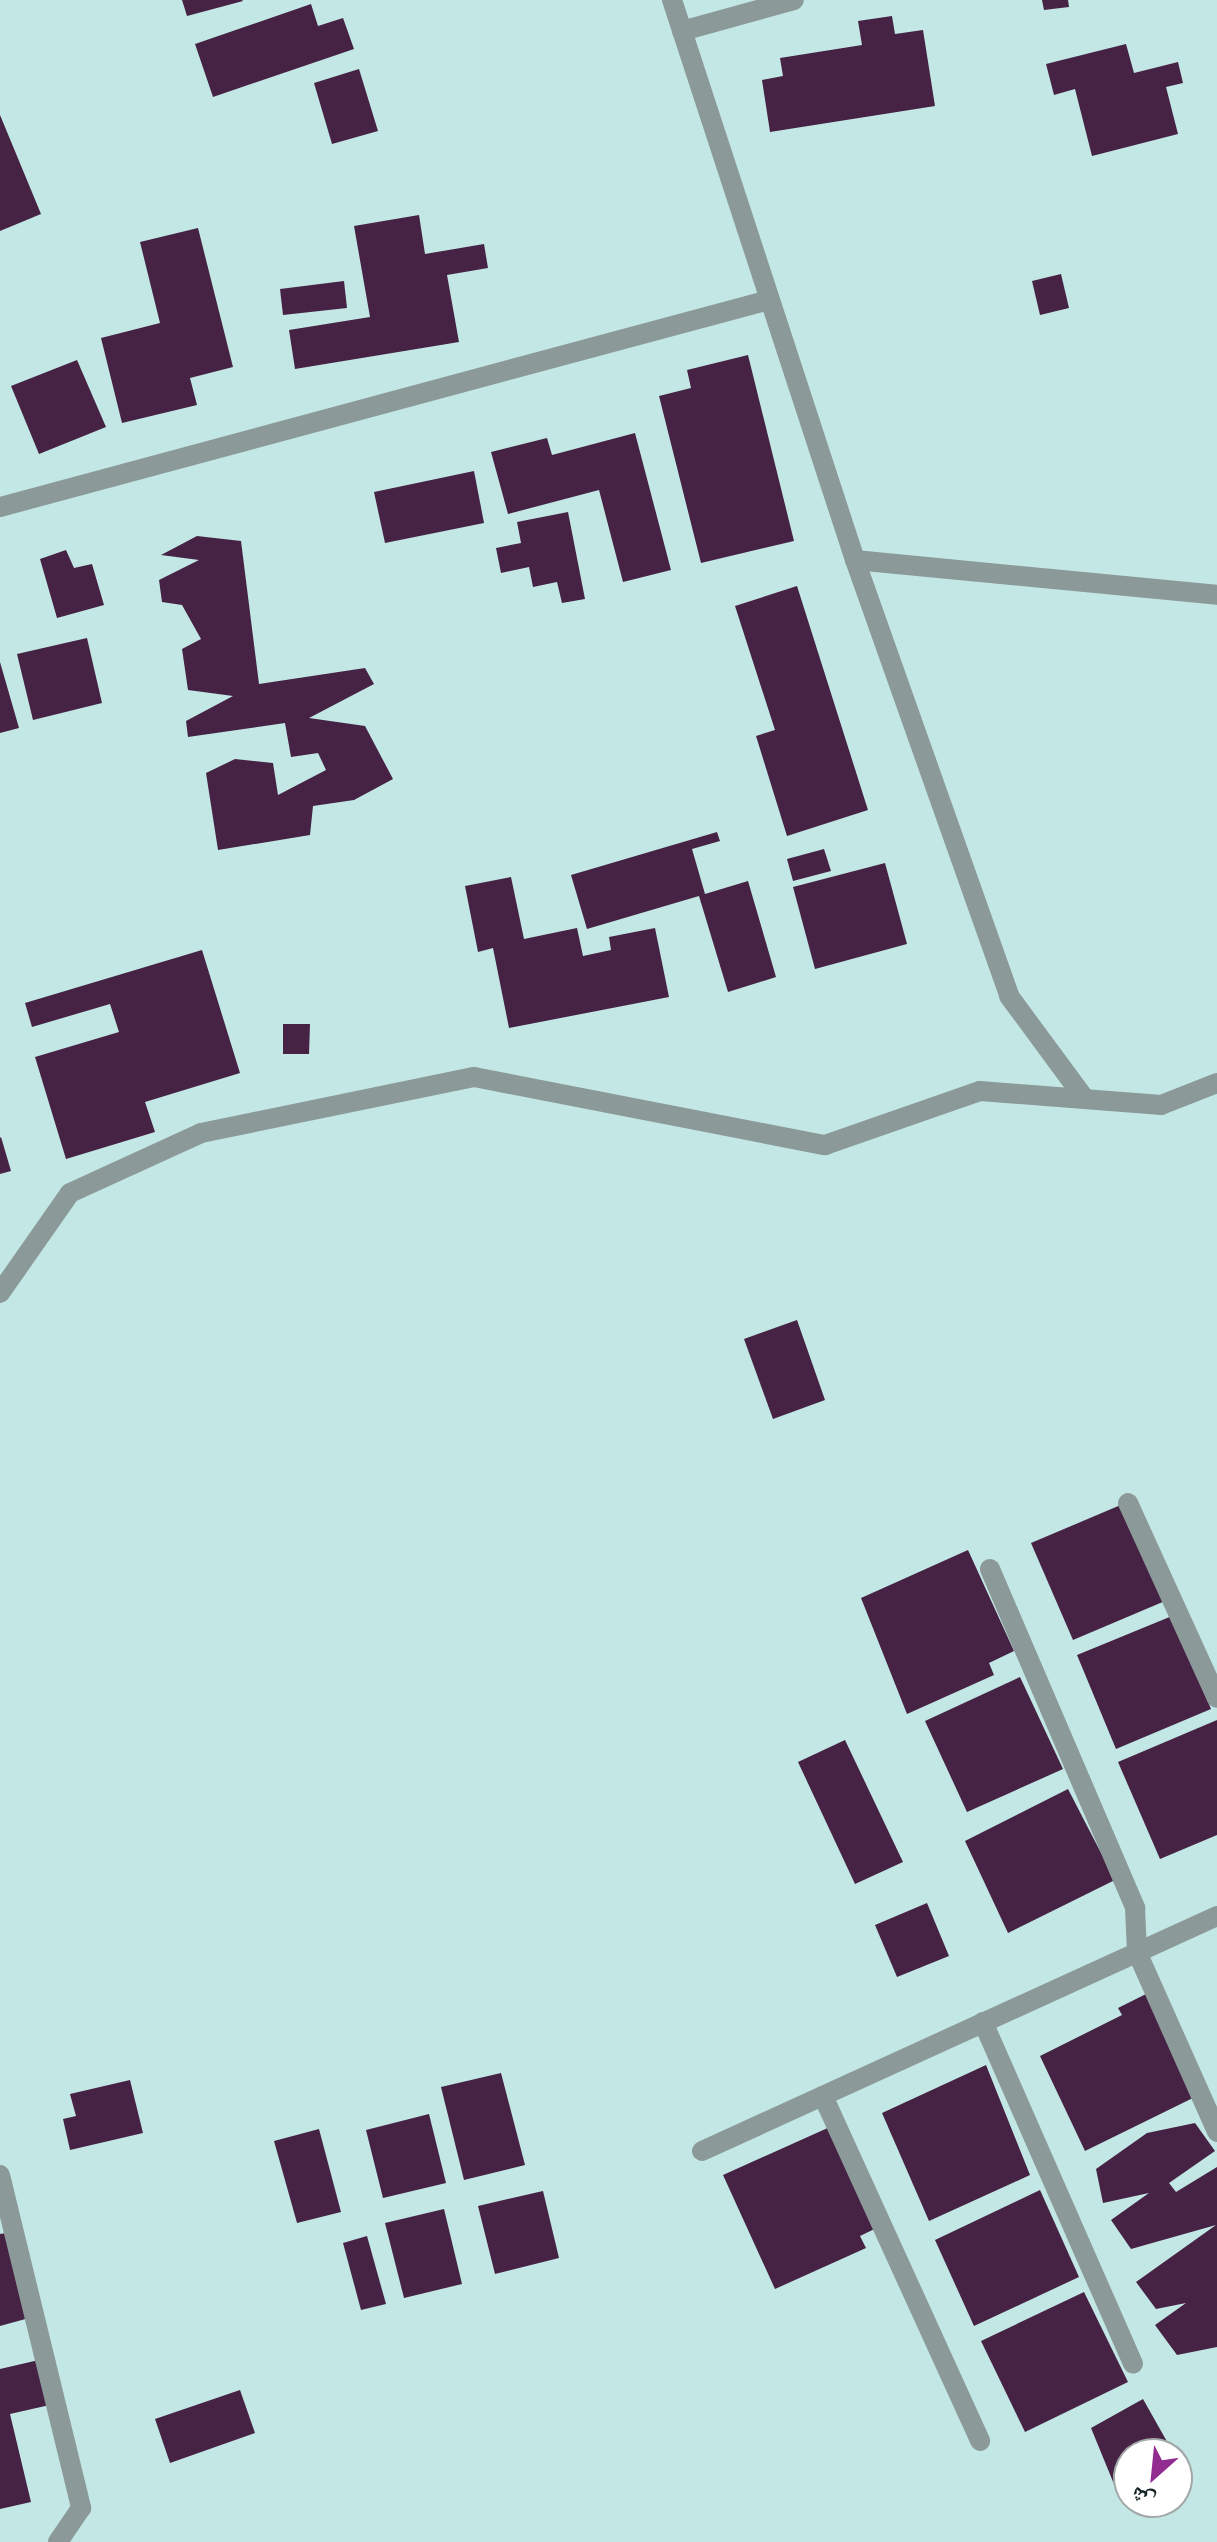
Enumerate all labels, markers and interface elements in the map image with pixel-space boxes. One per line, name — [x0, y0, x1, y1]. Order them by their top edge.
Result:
north arrow — [1113, 2438, 1193, 2518]
text: ش — [1127, 2482, 1159, 2514]

